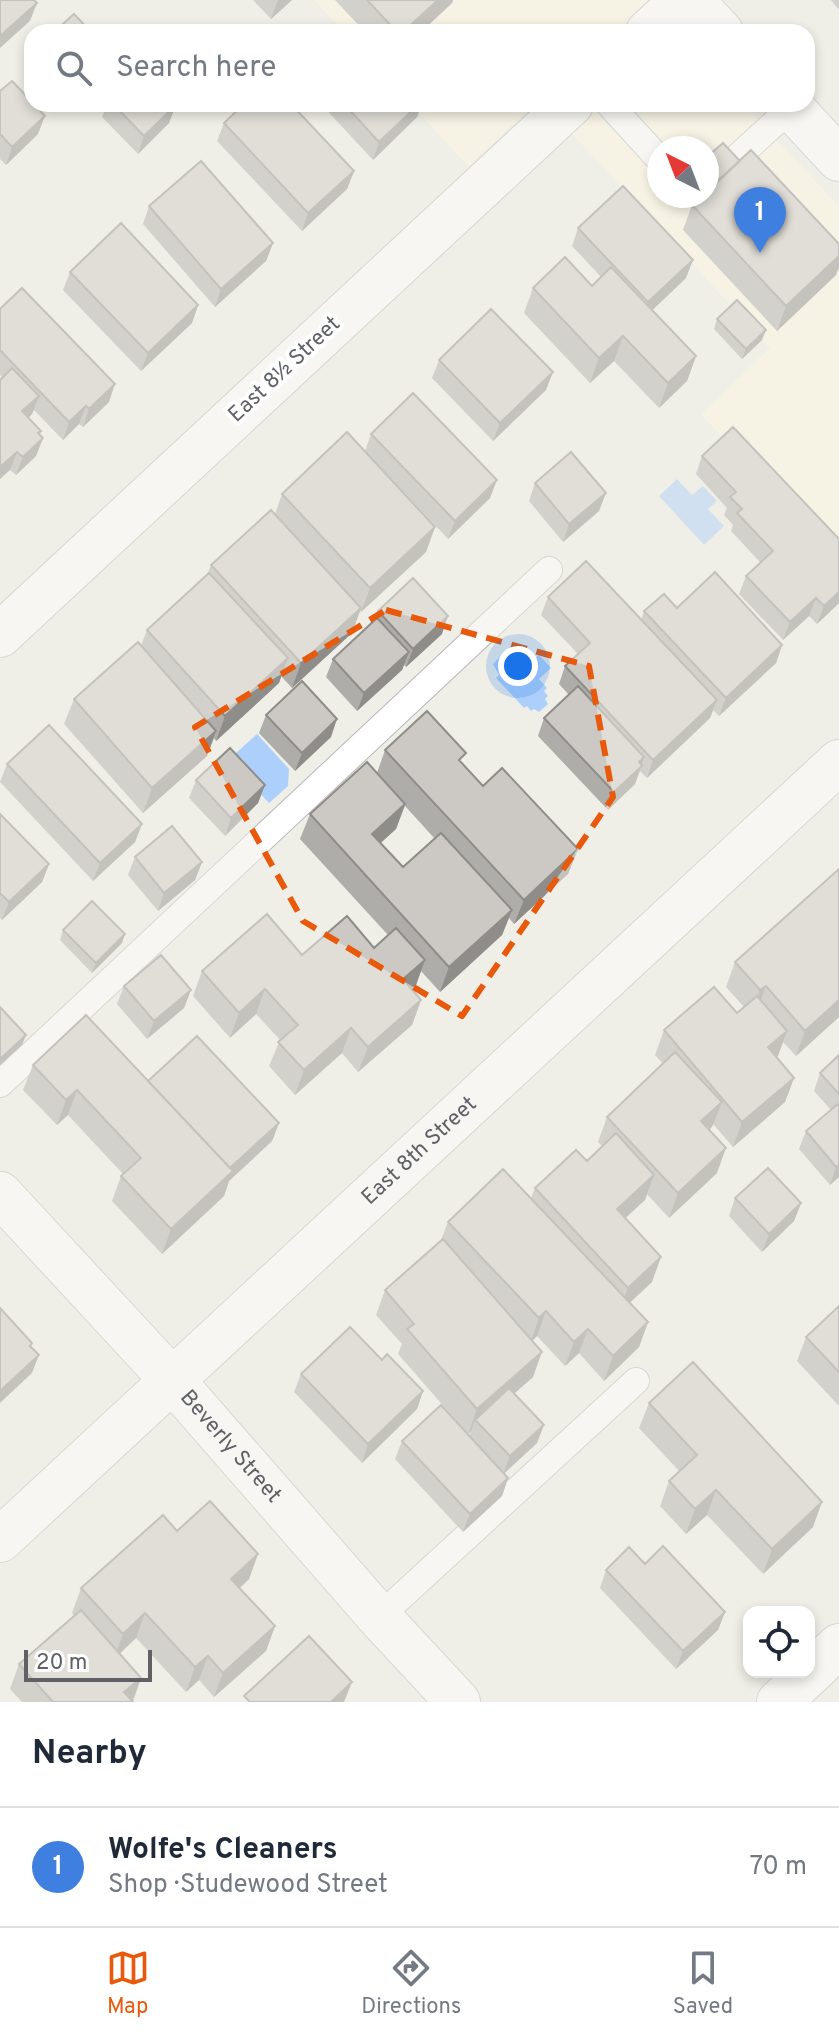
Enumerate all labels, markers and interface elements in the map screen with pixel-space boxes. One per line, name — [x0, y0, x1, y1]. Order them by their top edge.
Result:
search box — [24, 24, 815, 112]
icon: search — [52, 46, 96, 90]
text: Search here — [116, 50, 276, 87]
north arrow — [647, 136, 719, 208]
pin: 1 — [734, 187, 786, 253]
street label: East 8½ Street — [223, 311, 347, 429]
your location — [498, 646, 538, 686]
street label: East 8th Street — [356, 1091, 483, 1211]
street label: Beverly Street — [174, 1385, 287, 1509]
map controls — [743, 1606, 815, 1678]
button: locate — [743, 1606, 815, 1678]
scale bar — [24, 1646, 152, 1682]
text: 20 m — [36, 1650, 87, 1677]
text: Nearby — [32, 1733, 147, 1776]
text: Wolfe's Cleaners — [108, 1832, 337, 1869]
text: 1 — [53, 1851, 63, 1884]
text: 70 m — [749, 1851, 807, 1884]
text: Shop · Studewood Street — [108, 1869, 388, 1902]
tab: Map — [106, 1946, 150, 2021]
tab: Directions — [361, 1946, 461, 2021]
tab: Saved — [673, 1946, 733, 2021]

